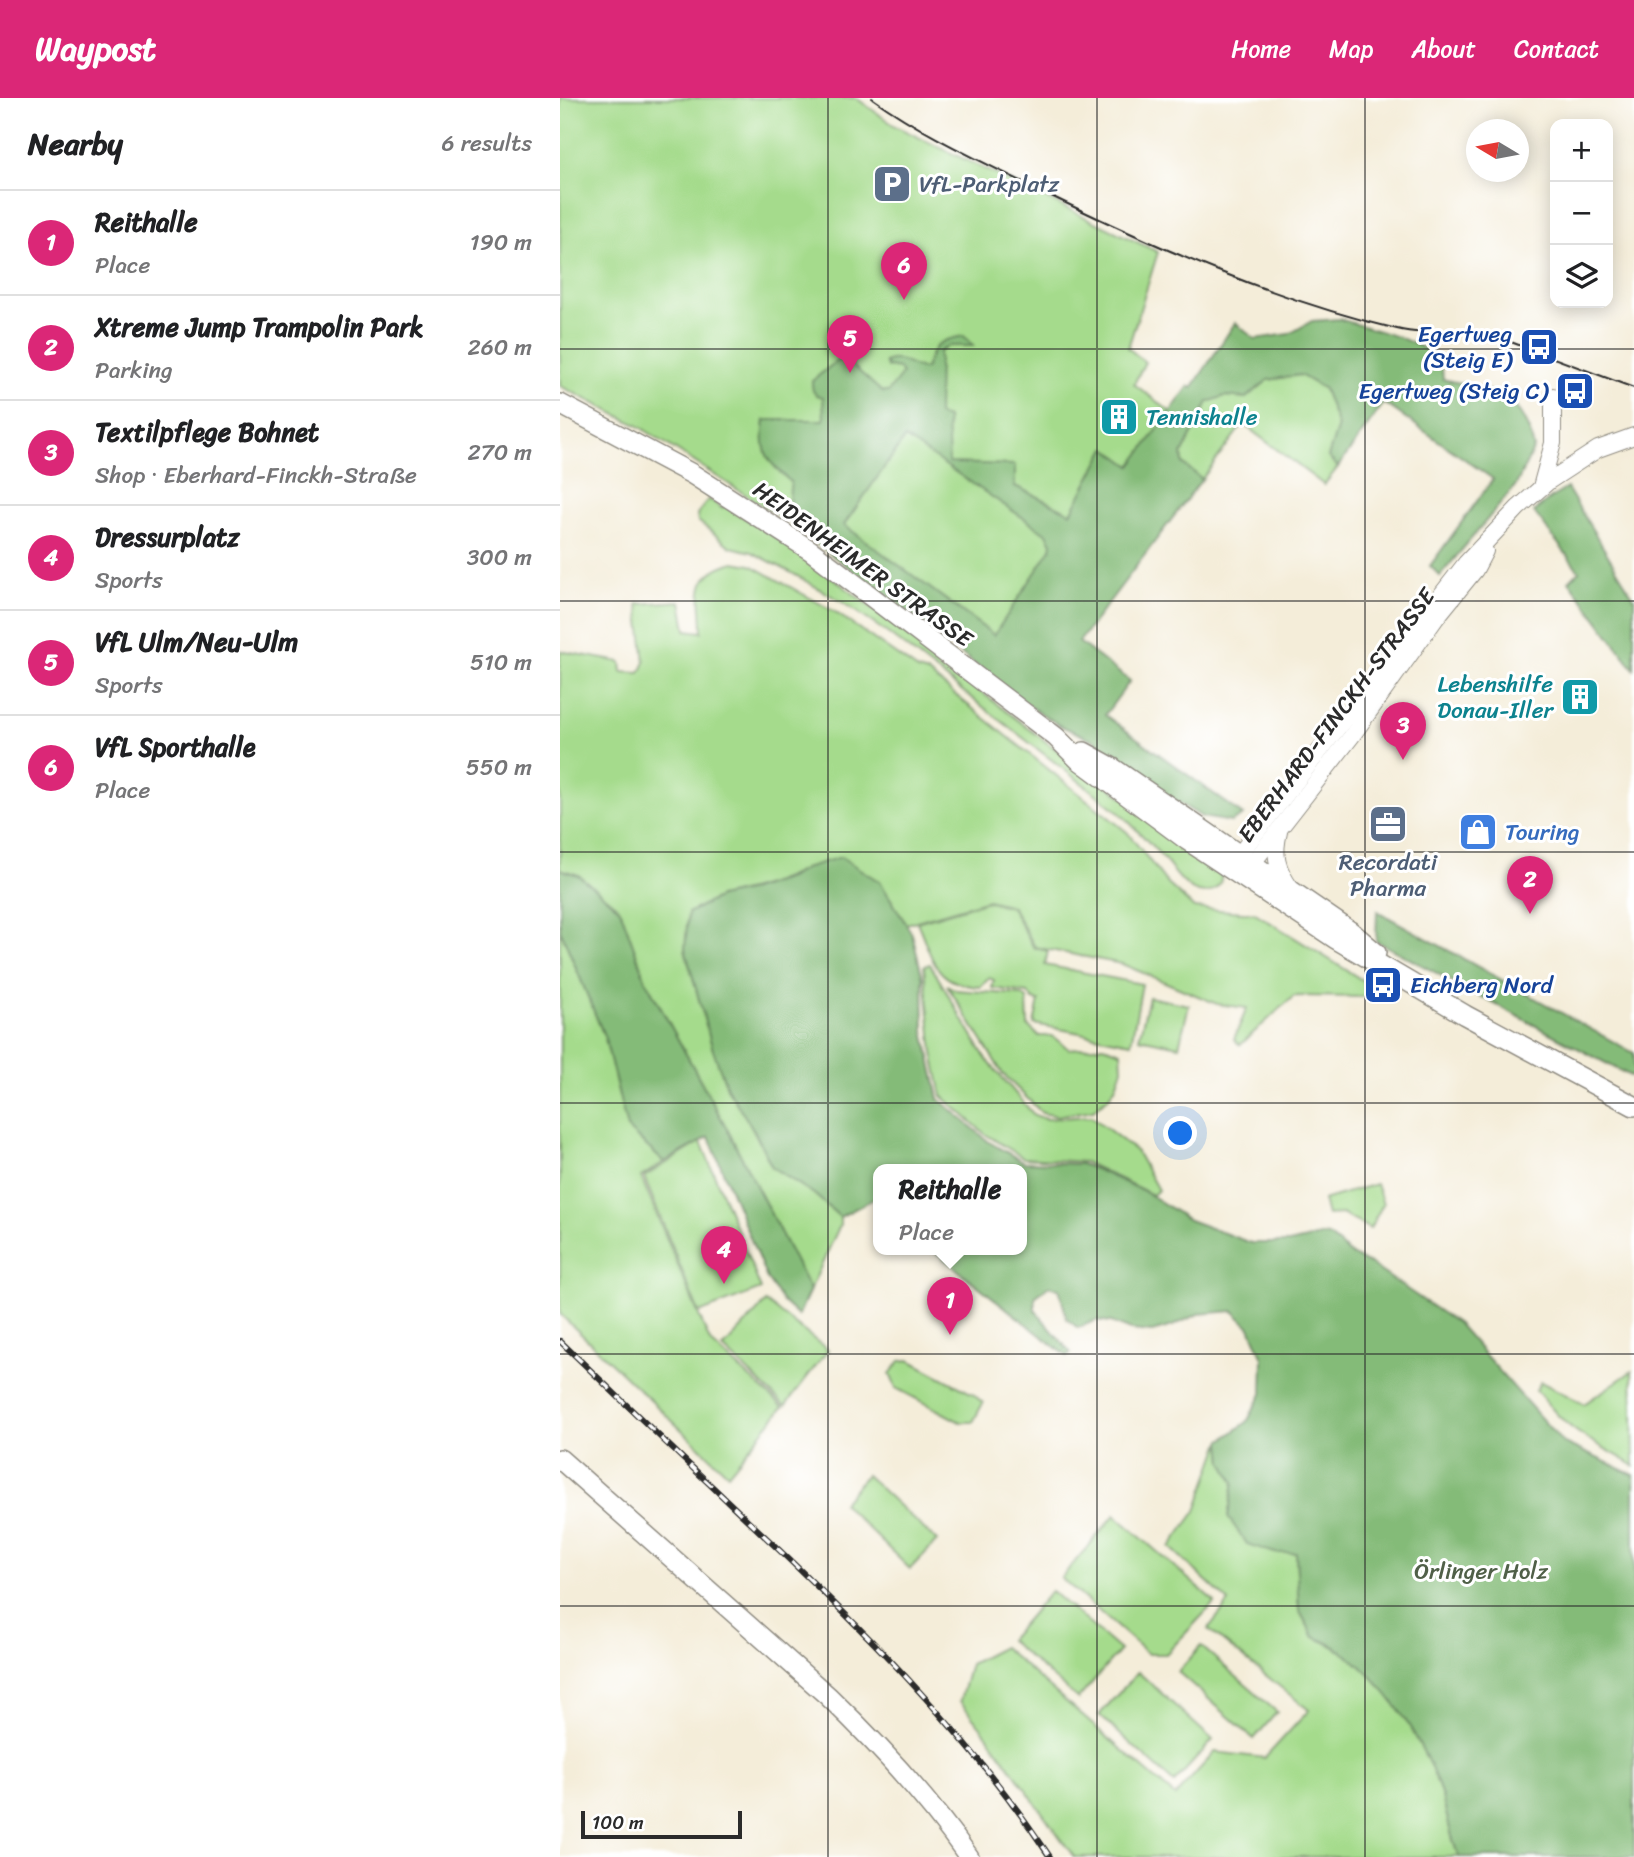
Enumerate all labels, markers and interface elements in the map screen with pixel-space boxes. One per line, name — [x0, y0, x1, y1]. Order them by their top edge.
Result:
text: Waypost — [35, 20, 156, 78]
text: Home — [1231, 28, 1291, 70]
text: Map — [1329, 28, 1373, 70]
text: About — [1411, 28, 1476, 70]
text: Contact — [1514, 28, 1599, 70]
text: Nearby — [28, 117, 123, 171]
north arrow — [1466, 119, 1529, 182]
map controls — [1550, 119, 1613, 308]
button: + — [1550, 119, 1613, 182]
text: 6 results — [442, 123, 532, 164]
parking icon: VfL-Parkplatz — [871, 163, 913, 205]
place label: VfL-Parkplatz — [919, 164, 1060, 205]
button: − — [1550, 182, 1613, 245]
text: Reithalle — [95, 199, 198, 245]
text: 1 — [46, 222, 56, 263]
text: 190 m — [470, 222, 532, 263]
pin: 6 — [881, 242, 927, 300]
text: Place — [95, 245, 150, 286]
button: layers — [1550, 245, 1613, 308]
text: Xtreme Jump Trampolin Park — [95, 304, 424, 350]
place label: Egertweg (Steig E) — [1418, 314, 1514, 381]
pin: 5 — [827, 315, 873, 373]
bus stop icon: Egertweg (Steig E) — [1518, 326, 1560, 368]
text: 2 — [44, 327, 58, 368]
text: 260 m — [467, 327, 532, 368]
text: Parking — [95, 350, 173, 391]
bus stop icon: Egertweg (Steig C) — [1554, 370, 1596, 412]
place label: Egertweg (Steig C) — [1358, 371, 1550, 412]
building icon: Tennishalle — [1098, 396, 1140, 438]
place label: Tennishalle — [1146, 397, 1258, 438]
text: Textilpflege Bohnet — [95, 409, 319, 455]
text: 3 — [45, 432, 57, 473]
text: 270 m — [467, 432, 532, 473]
text: Shop · Eberhard-Finckh-Straße — [95, 455, 417, 496]
street label: HEIDENHEIMER STRASSE — [744, 470, 983, 659]
text: Dressurplatz — [95, 514, 240, 560]
text: 4 — [44, 537, 58, 578]
text: 300 m — [467, 537, 532, 578]
text: Sports — [95, 560, 163, 601]
street label: EBERHARD-FINCKH-STRASSE — [1227, 578, 1447, 852]
text: VfL Ulm/Neu-Ulm — [95, 619, 298, 665]
text: 5 — [44, 642, 58, 683]
text: 510 m — [470, 642, 532, 683]
place label: Lebenshilfe Donau-Iller — [1437, 664, 1555, 731]
text: Sports — [95, 665, 163, 706]
building icon: Lebenshilfe Donau-Iller — [1559, 676, 1601, 718]
pin: 3 — [1380, 702, 1426, 760]
text: VfL Sporthalle — [95, 724, 256, 770]
text: 6 — [44, 747, 58, 788]
text: 550 m — [466, 747, 532, 788]
text: Place — [95, 770, 150, 811]
office icon: Recordati Pharma — [1367, 803, 1409, 845]
shop icon: Touring — [1457, 811, 1499, 853]
place label: Touring — [1505, 812, 1580, 853]
place label: Recordati Pharma — [1339, 842, 1438, 909]
pin: 2 — [1507, 856, 1553, 914]
bus stop icon: Eichberg Nord — [1362, 964, 1404, 1006]
place label: Eichberg Nord — [1410, 965, 1555, 1006]
your location — [1163, 1116, 1197, 1150]
popup — [873, 1164, 1027, 1255]
text: Reithalle — [899, 1166, 1001, 1212]
text: Place — [899, 1212, 954, 1253]
pin: 4 — [701, 1226, 747, 1284]
pin: 1 — [927, 1277, 973, 1335]
park label: Örlinger Holz — [1414, 1551, 1549, 1592]
text: 100 m — [592, 1806, 644, 1839]
scale bar — [581, 1808, 742, 1840]

